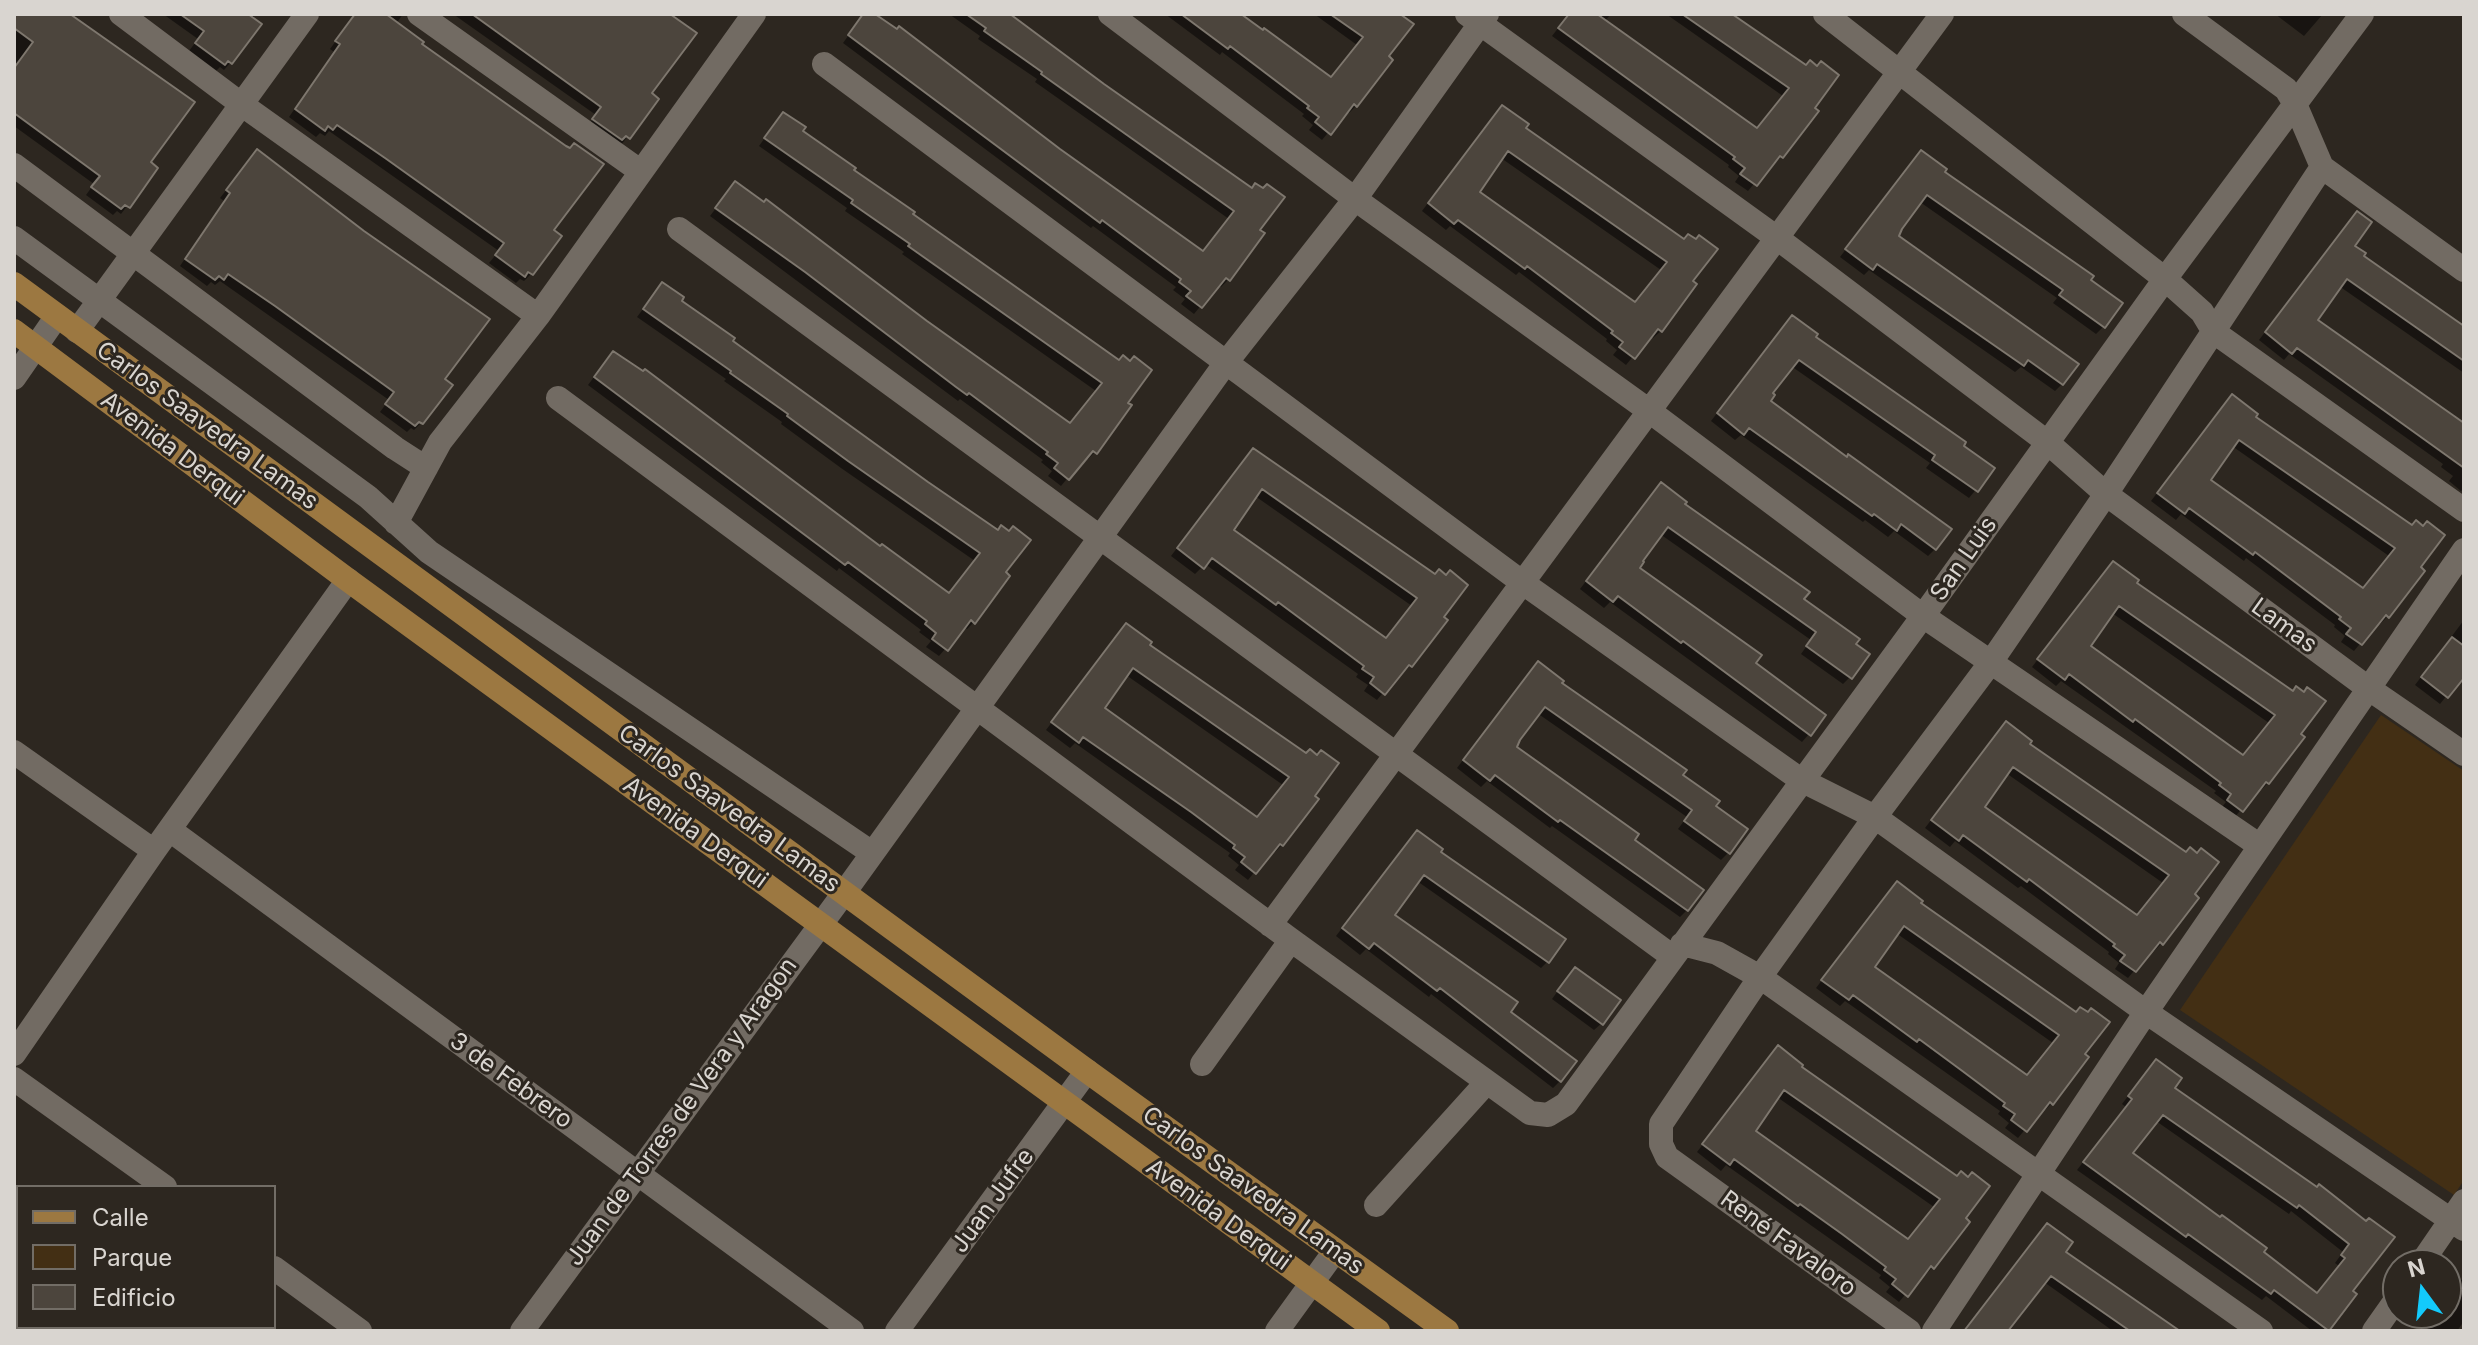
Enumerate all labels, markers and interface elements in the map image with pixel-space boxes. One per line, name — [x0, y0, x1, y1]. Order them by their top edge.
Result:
street label: Carlos Saavedra Lamas — [90, 336, 324, 516]
street label: Avenida Derqui — [95, 386, 249, 512]
street label: San Luis — [1925, 511, 2003, 607]
street label: Lamas — [2246, 593, 2322, 659]
street label: Carlos Saavedra Lamas — [612, 719, 846, 899]
street label: Avenida Derqui — [617, 771, 773, 895]
street label: Juan de Torres de Vera y Aragon — [560, 952, 804, 1272]
street label: 3 de Febrero — [444, 1027, 578, 1135]
street label: Carlos Saavedra Lamas — [1136, 1101, 1370, 1281]
street label: Juan Jufre — [946, 1143, 1040, 1259]
street label: Avenida Derqui — [1140, 1153, 1296, 1277]
legend — [16, 1185, 276, 1329]
street label: René Favaloro — [1714, 1185, 1862, 1303]
text: Calle — [92, 1203, 149, 1232]
text: Parque — [92, 1243, 172, 1272]
north arrow — [2382, 1249, 2462, 1329]
text: N — [2405, 1253, 2428, 1282]
text: Edificio — [92, 1283, 176, 1312]

